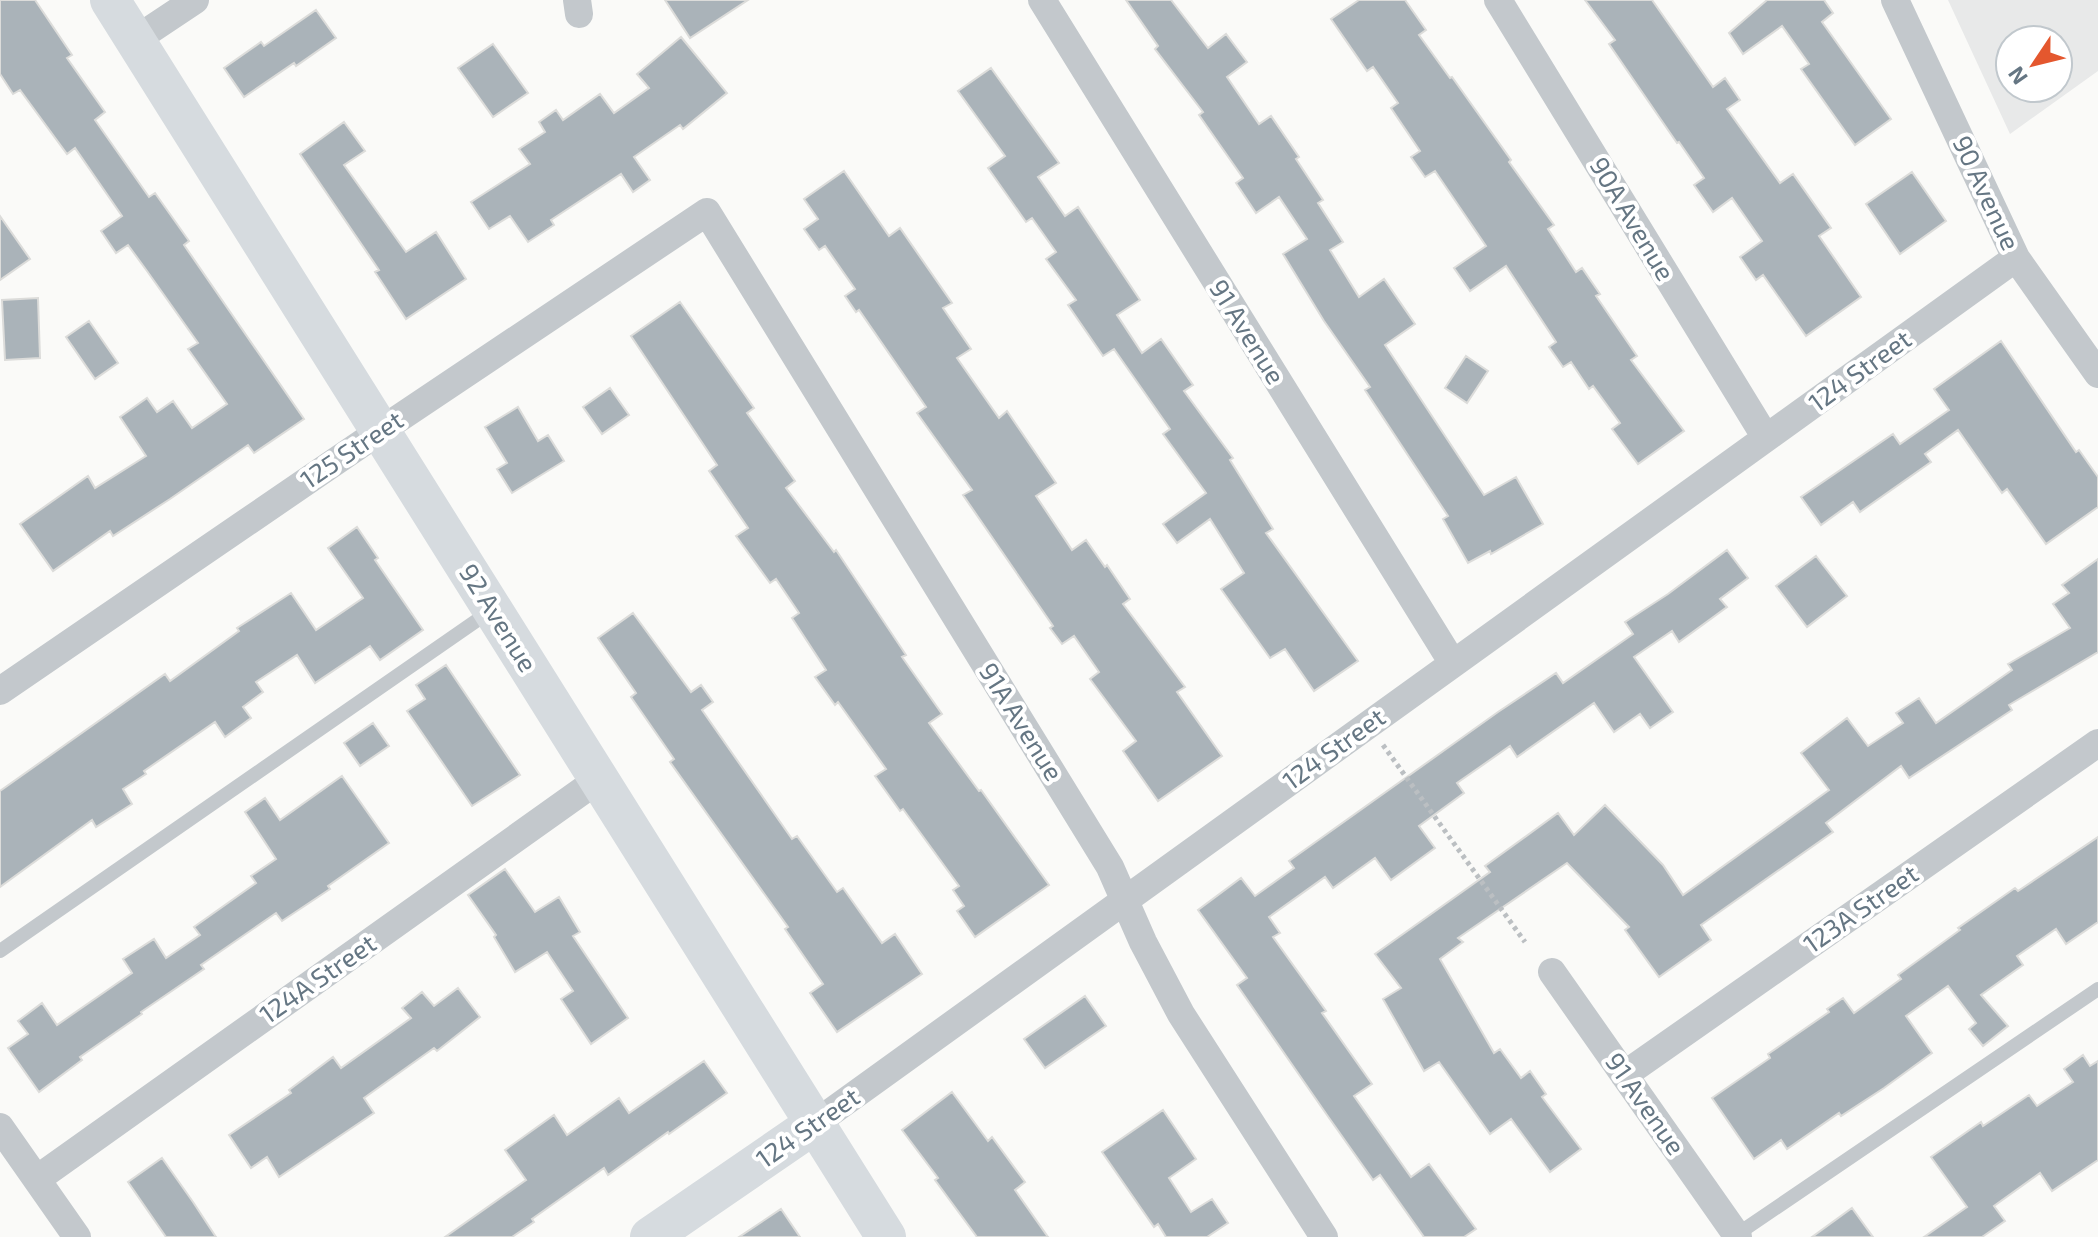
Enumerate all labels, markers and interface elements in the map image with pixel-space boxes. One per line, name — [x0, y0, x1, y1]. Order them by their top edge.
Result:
north arrow — [1994, 24, 2074, 104]
text: N — [2002, 62, 2032, 90]
street label: 90 Avenue — [1947, 130, 2027, 255]
street label: 90A Avenue — [1584, 151, 1682, 286]
street label: 91 Avenue — [1204, 273, 1293, 389]
street label: 124 Street — [1802, 322, 1916, 417]
street label: 125 Street — [294, 403, 408, 494]
street label: 92 Avenue — [454, 557, 545, 677]
street label: 91A Avenue — [974, 657, 1071, 786]
street label: 124 Street — [1276, 700, 1390, 795]
street label: 123A Street — [1797, 857, 1924, 959]
street label: 124A Street — [253, 926, 381, 1029]
street label: 91 Avenue — [1600, 1046, 1693, 1160]
street label: 124 Street — [750, 1080, 865, 1174]

